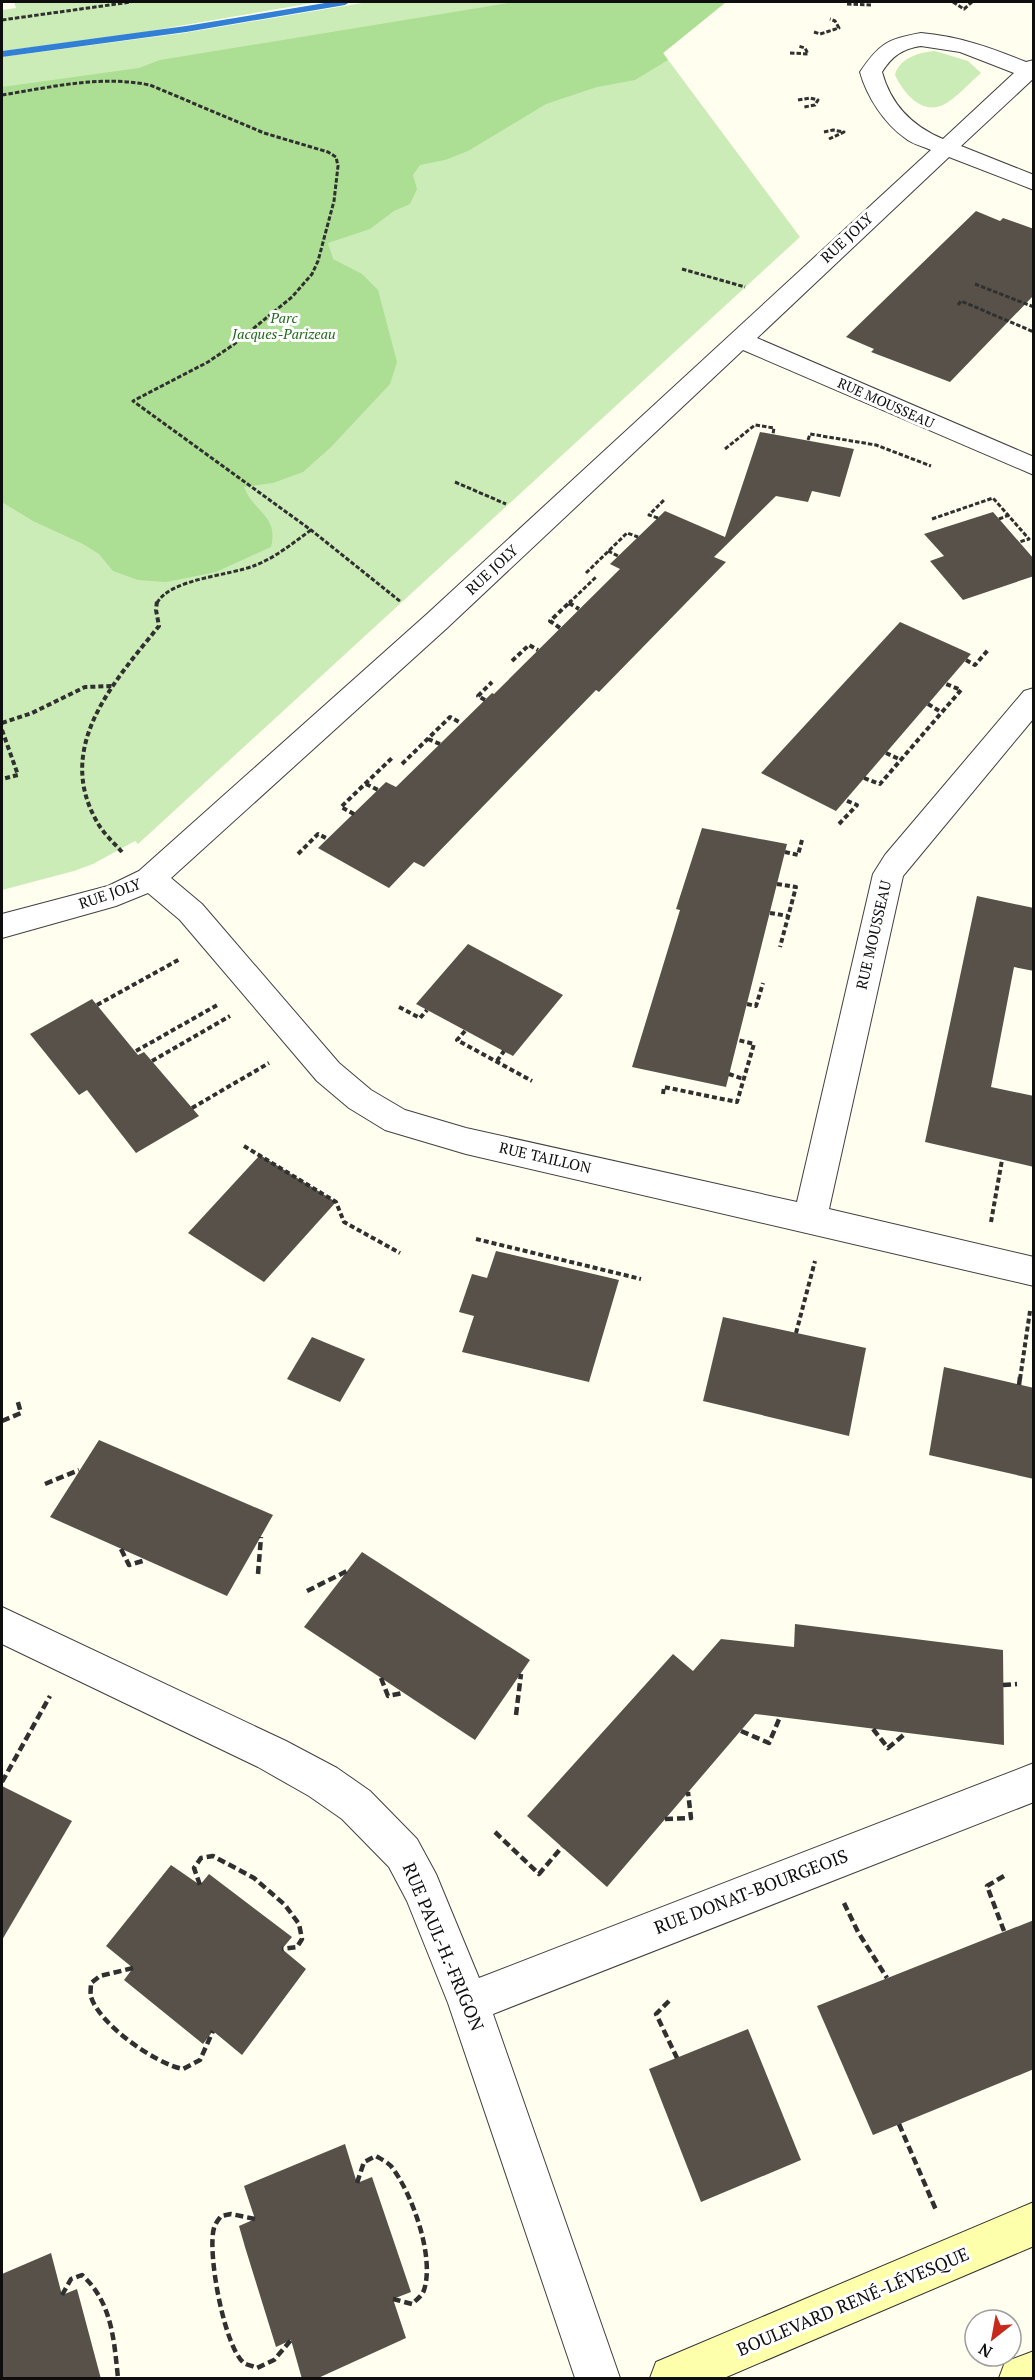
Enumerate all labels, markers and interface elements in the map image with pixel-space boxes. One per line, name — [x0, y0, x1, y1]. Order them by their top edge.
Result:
street label: RUE JOLY — [816, 208, 877, 267]
park label: Parc Jacques-Parizeau — [231, 308, 336, 343]
street label: RUE MOUSSEAU — [835, 373, 938, 433]
street label: RUE JOLY — [461, 540, 522, 599]
street label: RUE JOLY — [76, 873, 144, 913]
street label: RUE MOUSSEAU — [851, 878, 895, 991]
street label: RUE TAILLON — [497, 1137, 593, 1177]
street label: RUE DONAT-BOURGEOIS — [650, 1843, 851, 1939]
street label: RUE PAUL-H.-FRIGON — [398, 1859, 490, 2034]
street label: BOULEVARD RENÉ-LÉVESQUE — [733, 2241, 972, 2361]
north arrow — [963, 2308, 1023, 2368]
text: N — [974, 2338, 996, 2363]

